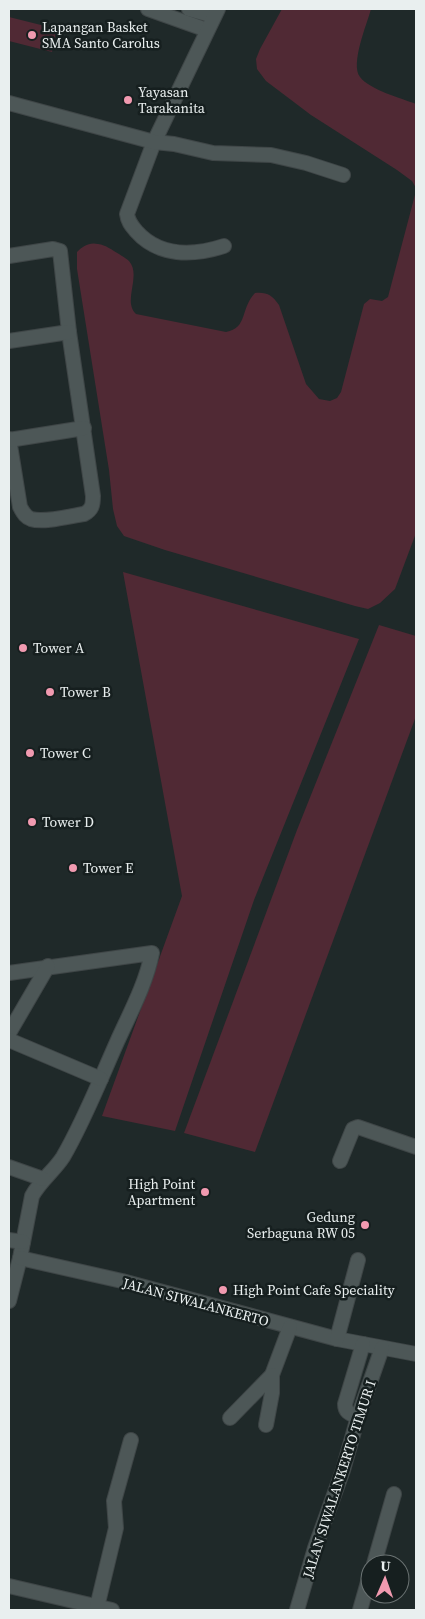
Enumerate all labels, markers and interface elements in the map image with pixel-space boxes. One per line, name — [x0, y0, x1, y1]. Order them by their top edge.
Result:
place label: Lapangan Basket SMA Santo Carolus — [42, 17, 160, 53]
marker: Lapangan Basket SMA Santo Carolus — [26, 29, 38, 41]
place label: Yayasan Tarakanita — [138, 82, 206, 118]
marker: Yayasan Tarakanita — [122, 94, 134, 106]
place label: Tower A — [33, 638, 85, 658]
marker: Tower A — [17, 642, 29, 654]
place label: Tower B — [60, 682, 111, 702]
marker: Tower B — [44, 686, 56, 698]
place label: Tower C — [40, 743, 91, 763]
marker: Tower C — [24, 747, 36, 759]
place label: Tower D — [42, 812, 94, 832]
marker: Tower D — [26, 816, 38, 828]
place label: Tower E — [83, 858, 133, 878]
marker: Tower E — [67, 862, 79, 874]
place label: High Point Apartment — [127, 1174, 195, 1210]
marker: High Point Apartment — [199, 1186, 211, 1198]
place label: Gedung Serbaguna RW 05 — [247, 1207, 355, 1243]
marker: Gedung Serbaguna RW 05 — [359, 1219, 371, 1231]
street label: JALAN SIWALANKERTO — [120, 1273, 271, 1331]
place label: High Point Cafe Speciality — [233, 1280, 396, 1300]
marker: High Point Cafe Speciality — [217, 1284, 229, 1296]
street label: JALAN SIWALANKERTO TIMUR I — [297, 1377, 381, 1582]
north arrow — [360, 1554, 410, 1604]
text: U — [380, 1556, 391, 1576]

